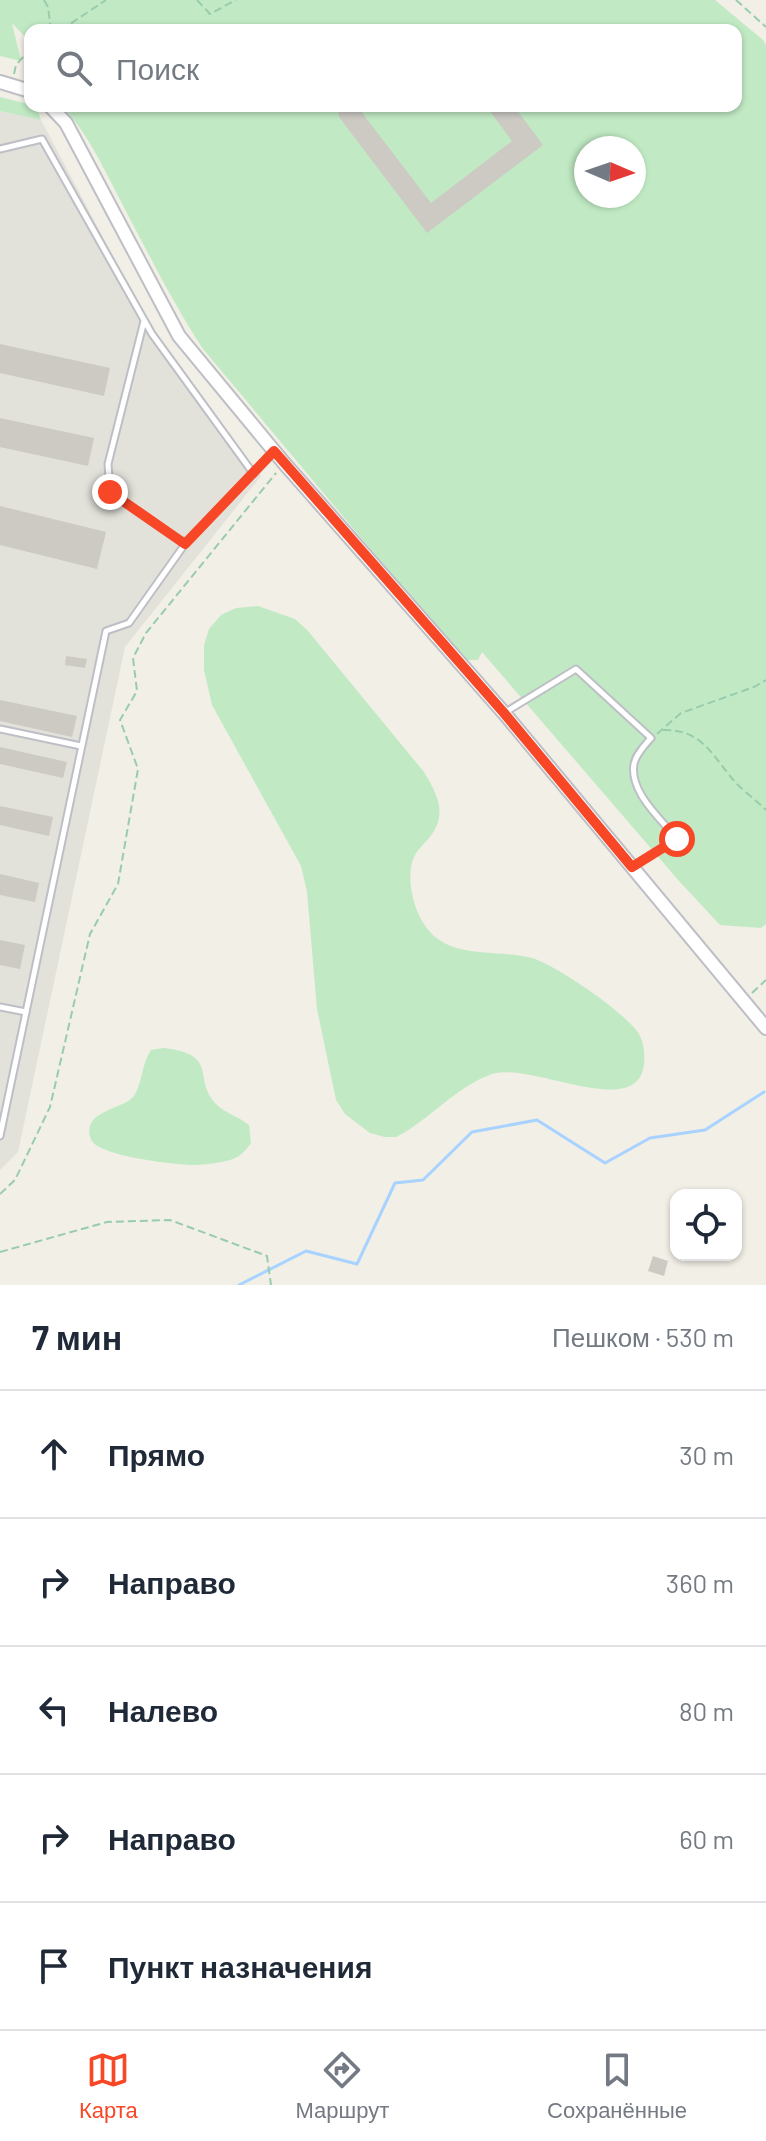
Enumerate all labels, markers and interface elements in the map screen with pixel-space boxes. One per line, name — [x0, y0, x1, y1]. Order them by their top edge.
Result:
search box — [24, 24, 742, 112]
icon: search — [52, 46, 96, 90]
text: Поиск — [116, 50, 199, 86]
north arrow — [574, 136, 646, 208]
route end — [92, 474, 128, 510]
route start — [659, 821, 695, 857]
map controls — [670, 1189, 742, 1261]
button: locate — [670, 1189, 742, 1261]
text: 7 мин — [32, 1316, 122, 1357]
text: Пешком · 530 m — [552, 1321, 734, 1352]
icon: ahead — [32, 1432, 76, 1476]
text: Прямо — [108, 1436, 205, 1472]
text: 30 m — [679, 1439, 734, 1470]
icon: right — [32, 1560, 76, 1604]
text: Направо — [108, 1564, 236, 1600]
text: 360 m — [666, 1567, 734, 1598]
icon: left — [32, 1688, 76, 1732]
text: Налево — [108, 1692, 218, 1728]
text: 80 m — [679, 1695, 734, 1726]
icon: right — [32, 1816, 76, 1860]
text: Направо — [108, 1820, 236, 1856]
text: 60 m — [679, 1823, 734, 1854]
icon: arrive — [32, 1944, 76, 1988]
text: Пункт назначения — [108, 1948, 372, 1984]
tab: Карта — [79, 2048, 138, 2124]
tab: Маршрут — [296, 2048, 389, 2124]
tab: Сохранённые — [547, 2048, 687, 2124]

